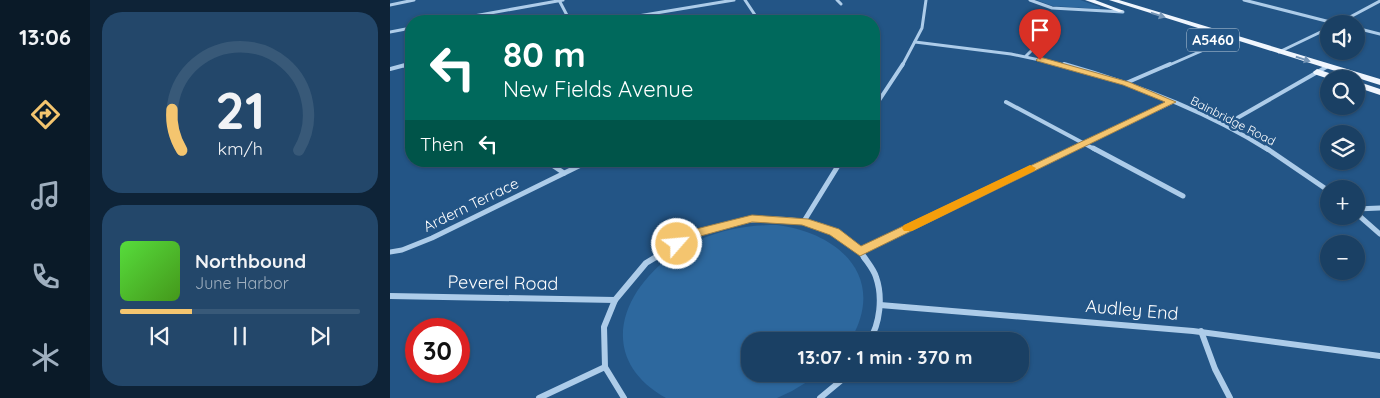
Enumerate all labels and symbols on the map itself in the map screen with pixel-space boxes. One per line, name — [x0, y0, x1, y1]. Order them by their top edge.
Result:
pin — [1019, 9, 1061, 60]
one-way arrow — [1151, 11, 1166, 19]
road number: A5460 — [1187, 28, 1239, 52]
one-way arrow — [1296, 56, 1311, 64]
street label: Bainbridge Road — [1188, 93, 1278, 148]
street label: Ardern Terrace — [420, 173, 522, 236]
position arrow — [650, 217, 702, 269]
street label: Peverel Road — [447, 270, 559, 295]
street label: Audley End — [1085, 294, 1180, 325]
speed limit sign: 30 — [405, 318, 470, 383]

